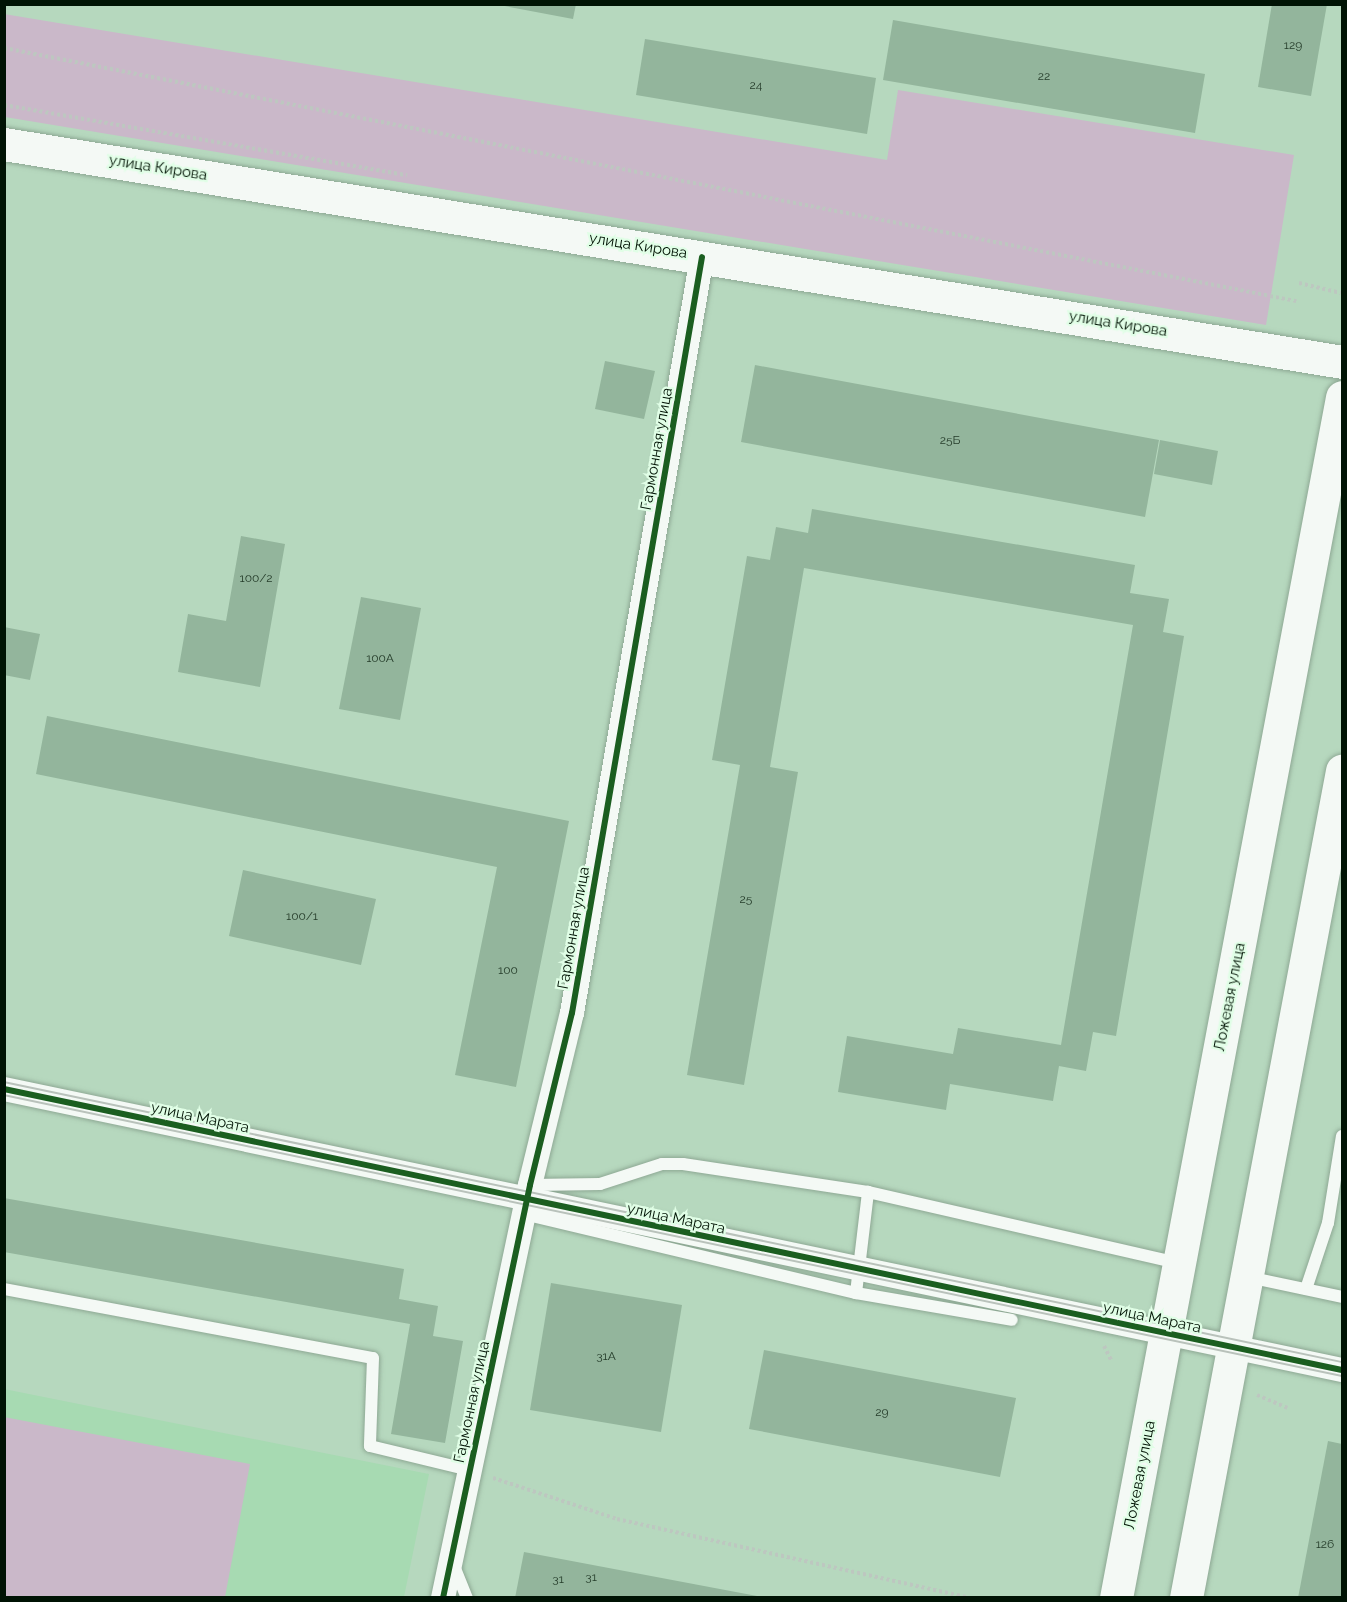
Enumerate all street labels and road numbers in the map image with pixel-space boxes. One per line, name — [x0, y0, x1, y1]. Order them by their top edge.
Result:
street label: улица Кирова — [108, 151, 208, 185]
street label: улица Кирова — [588, 229, 688, 263]
street label: улица Кирова — [1068, 307, 1168, 341]
street label: Гармонная улица — [637, 386, 677, 512]
street label: Гармонная улица — [554, 865, 594, 991]
street label: Ложевая улица — [1211, 941, 1249, 1053]
street label: улица Марата — [149, 1099, 251, 1137]
street label: улица Марата — [625, 1200, 727, 1238]
street label: улица Марата — [1101, 1299, 1203, 1337]
street label: Гармонная улица — [450, 1339, 494, 1465]
street label: Ложевая улица — [1121, 1419, 1159, 1531]

